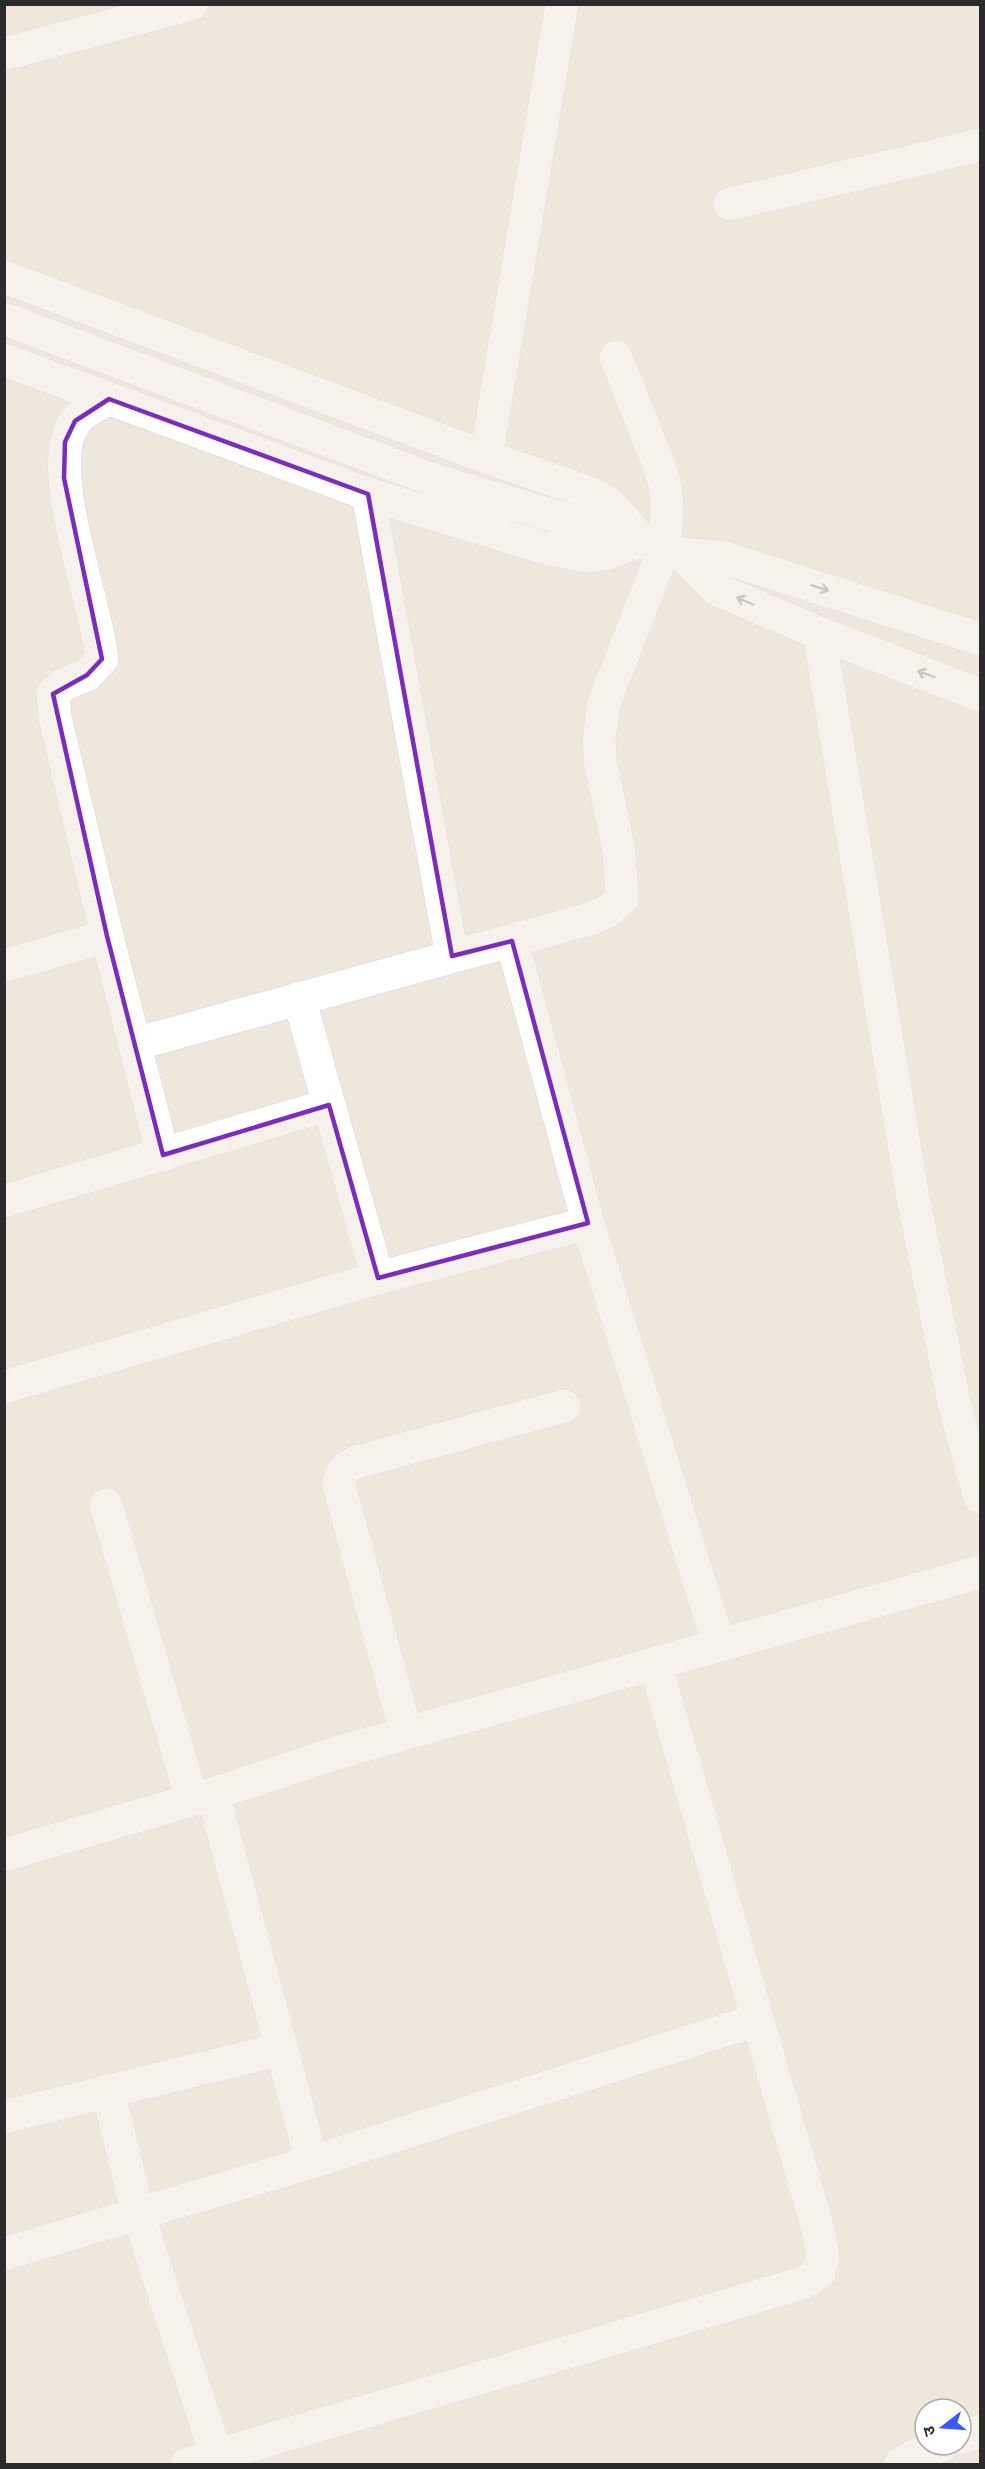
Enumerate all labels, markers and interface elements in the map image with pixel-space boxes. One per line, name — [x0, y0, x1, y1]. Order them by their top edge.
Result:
one-way arrow — [810, 584, 829, 595]
one-way arrow — [736, 595, 755, 606]
one-way arrow — [917, 668, 936, 679]
north arrow — [913, 2397, 973, 2457]
text: उ — [918, 2423, 941, 2438]

